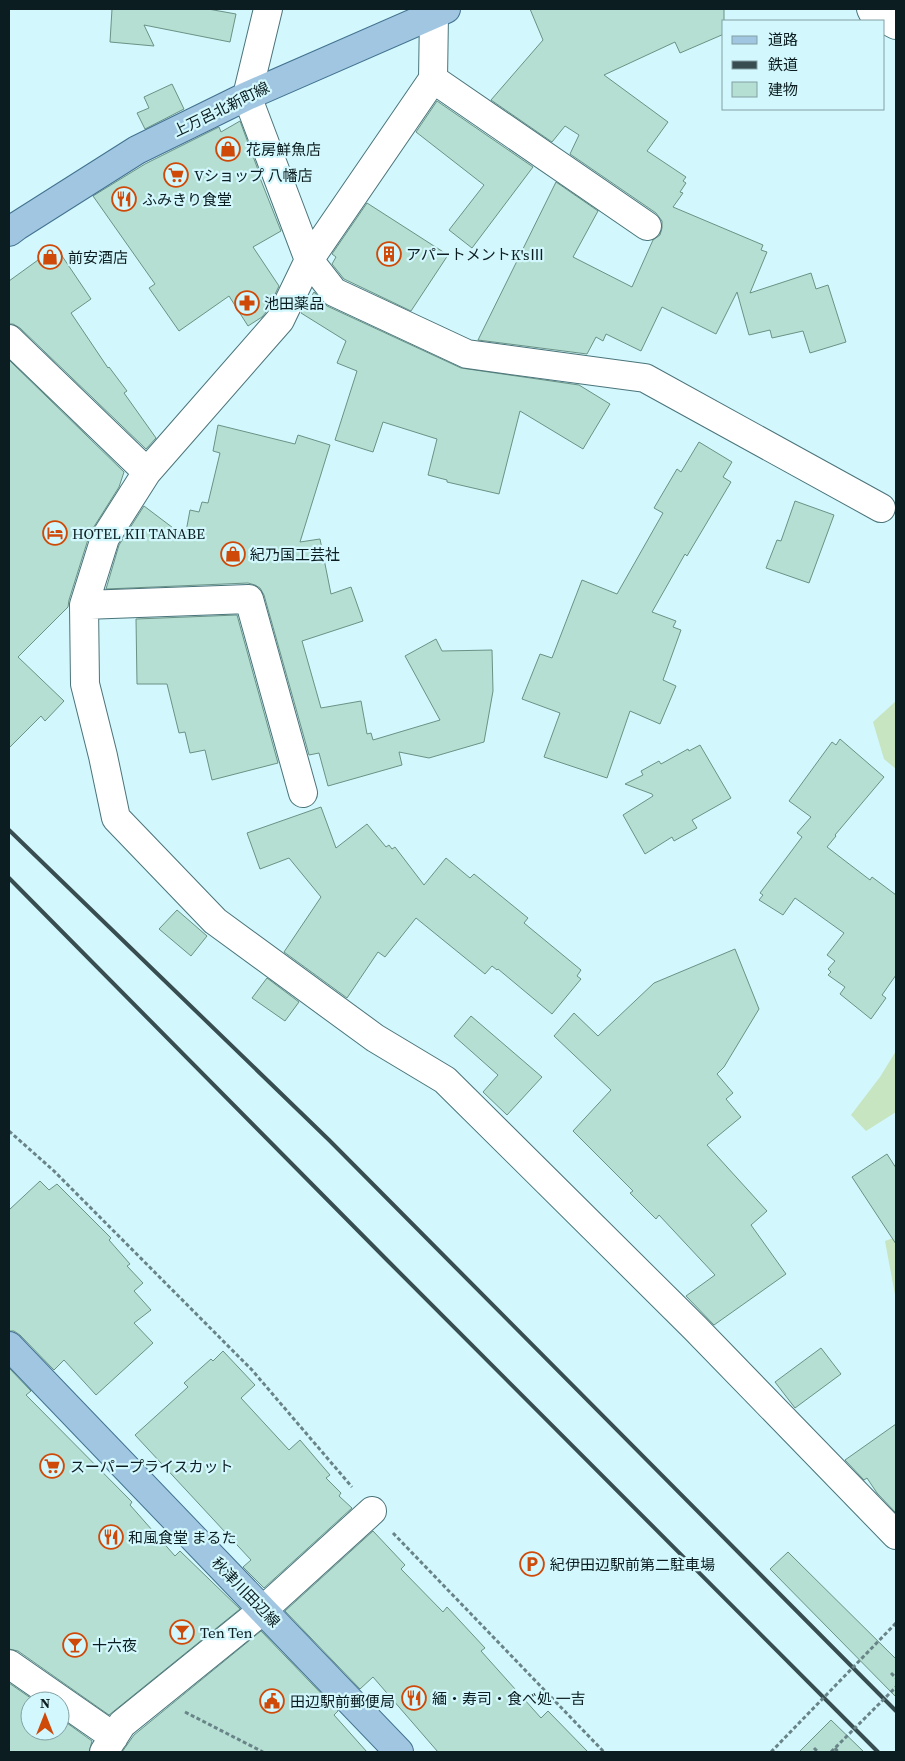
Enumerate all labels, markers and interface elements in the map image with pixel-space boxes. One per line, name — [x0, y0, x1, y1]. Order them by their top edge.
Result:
legend — [722, 20, 885, 110]
text: 道路 — [768, 29, 798, 50]
text: 鉄道 — [768, 54, 798, 75]
street label: 上万呂北新町線 — [169, 77, 273, 141]
text: 建物 — [768, 79, 798, 100]
shop icon: 花房鮮魚店 — [215, 136, 241, 162]
place label: 花房鮮魚店 — [246, 139, 321, 160]
supermarket icon: Vショップ 八幡店 — [163, 162, 189, 188]
place label: Vショップ 八幡店 — [194, 165, 313, 186]
restaurant icon: ふみきり食堂 — [111, 186, 137, 212]
place label: ふみきり食堂 — [142, 189, 232, 210]
building icon: アパートメントK'sⅢ — [376, 241, 402, 267]
shop icon: 前安酒店 — [37, 244, 63, 270]
place label: アパートメントK'sⅢ — [406, 244, 545, 265]
place label: 前安酒店 — [68, 247, 128, 268]
pharmacy icon: 池田薬品 — [234, 290, 260, 316]
place label: 池田薬品 — [264, 293, 324, 314]
hotel icon: HOTEL KII TANABE — [42, 520, 68, 546]
place label: HOTEL KII TANABE — [72, 523, 205, 544]
shop icon: 紀乃国工芸社 — [220, 541, 246, 567]
place label: 紀乃国工芸社 — [250, 544, 340, 565]
supermarket icon: スーパープライスカット — [39, 1453, 65, 1479]
place label: スーパープライスカット — [70, 1456, 234, 1477]
restaurant icon: 和風食堂 まるた — [98, 1524, 124, 1550]
place label: 和風食堂 まるた — [128, 1527, 237, 1548]
parking icon: 紀伊田辺駅前第二駐車場 — [519, 1551, 545, 1577]
street label: 秋津川田辺線 — [207, 1552, 285, 1632]
place label: 紀伊田辺駅前第二駐車場 — [550, 1554, 715, 1575]
bar icon: Ten Ten — [169, 1619, 195, 1645]
place label: Ten Ten — [200, 1622, 253, 1643]
bar icon: 十六夜 — [62, 1632, 88, 1658]
place label: 十六夜 — [92, 1635, 137, 1656]
restaurant icon: 緬・寿司・食べ処 一吉 — [401, 1685, 427, 1711]
public building icon: 田辺駅前郵便局 — [259, 1688, 285, 1714]
place label: 緬・寿司・食べ処 一吉 — [432, 1688, 586, 1709]
north arrow — [20, 1691, 70, 1741]
place label: 田辺駅前郵便局 — [290, 1691, 395, 1712]
text: N — [40, 1693, 50, 1713]

